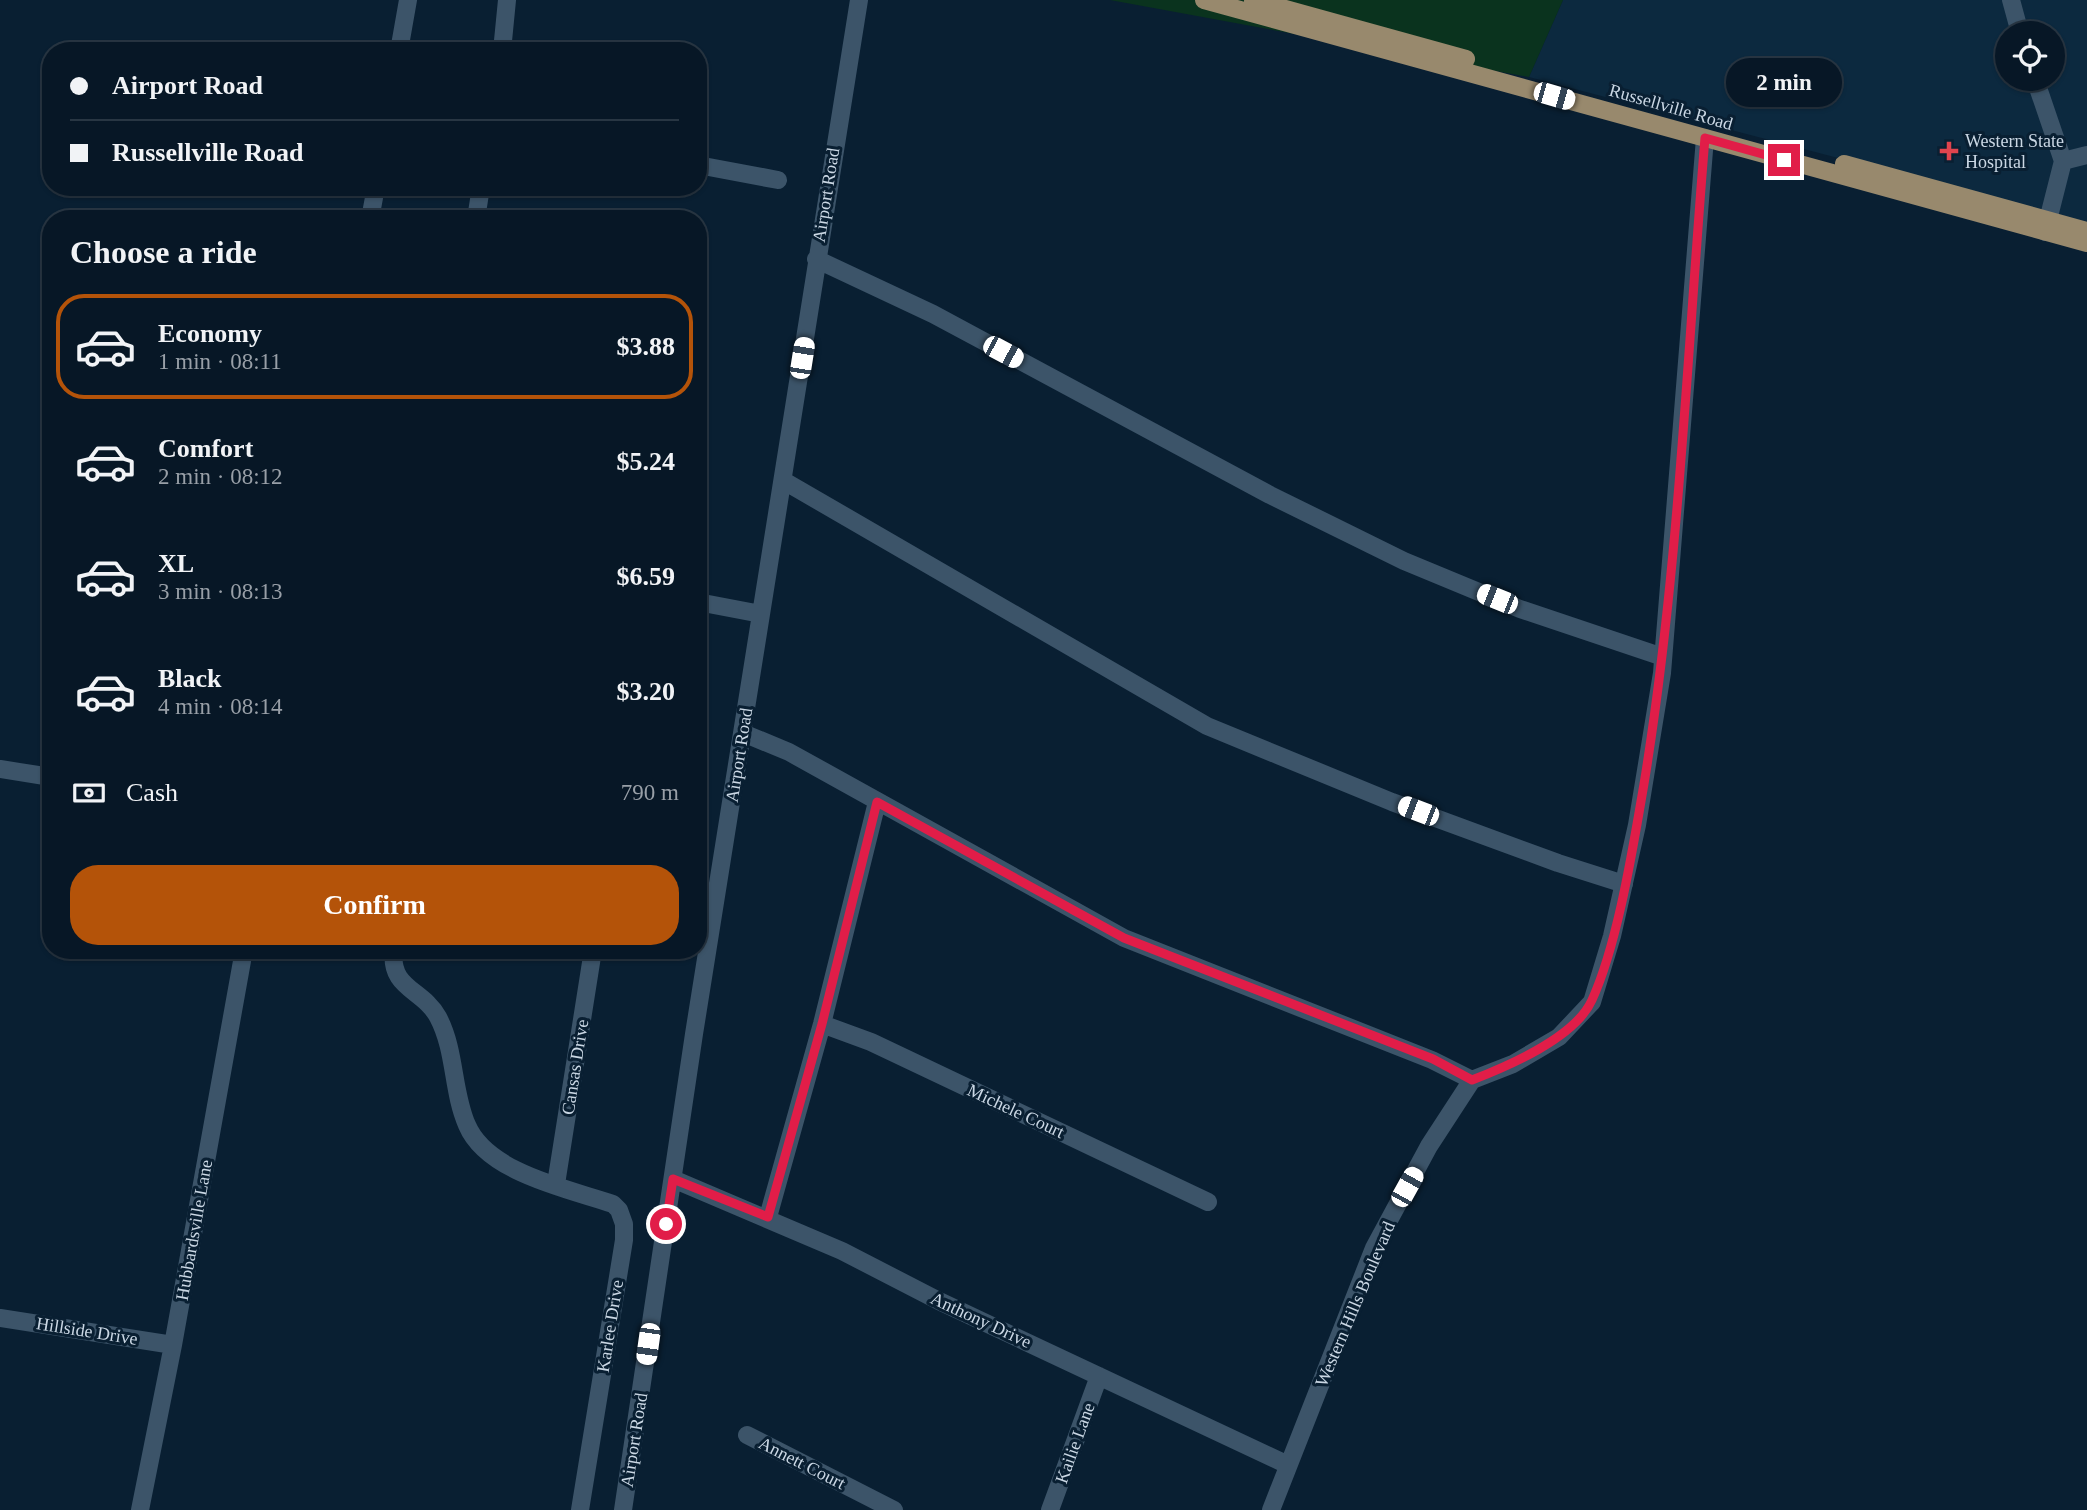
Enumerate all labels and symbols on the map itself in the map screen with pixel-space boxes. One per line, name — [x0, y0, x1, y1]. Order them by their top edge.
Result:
callout: 2 min — [1726, 58, 1842, 108]
car — [1531, 80, 1578, 112]
street label: Russellville Road — [1607, 80, 1735, 134]
place label: Western State Hospital — [1965, 131, 2064, 172]
marker: Western State Hospital — [1939, 141, 1959, 161]
route end — [1768, 144, 1800, 176]
street label: Airport Road — [809, 146, 843, 244]
car — [980, 333, 1027, 371]
car — [789, 336, 816, 380]
car — [1474, 581, 1521, 617]
street label: Airport Road — [722, 706, 756, 804]
car — [1395, 794, 1442, 828]
street label: Cansas Drive — [558, 1018, 592, 1116]
street label: Michele Court — [964, 1080, 1068, 1142]
street label: Hubbardsville Lane — [172, 1158, 216, 1302]
car — [1388, 1164, 1427, 1210]
route start — [650, 1208, 682, 1240]
street label: Western Hills Boulevard — [1311, 1218, 1399, 1390]
street label: Karlee Drive — [593, 1278, 627, 1374]
street label: Anthony Drive — [928, 1288, 1034, 1352]
street label: Hillside Drive — [35, 1313, 139, 1349]
car — [635, 1322, 662, 1366]
street label: Airport Road — [617, 1391, 651, 1489]
street label: Kailie Lane — [1051, 1400, 1099, 1486]
street label: Annett Court — [755, 1433, 849, 1493]

